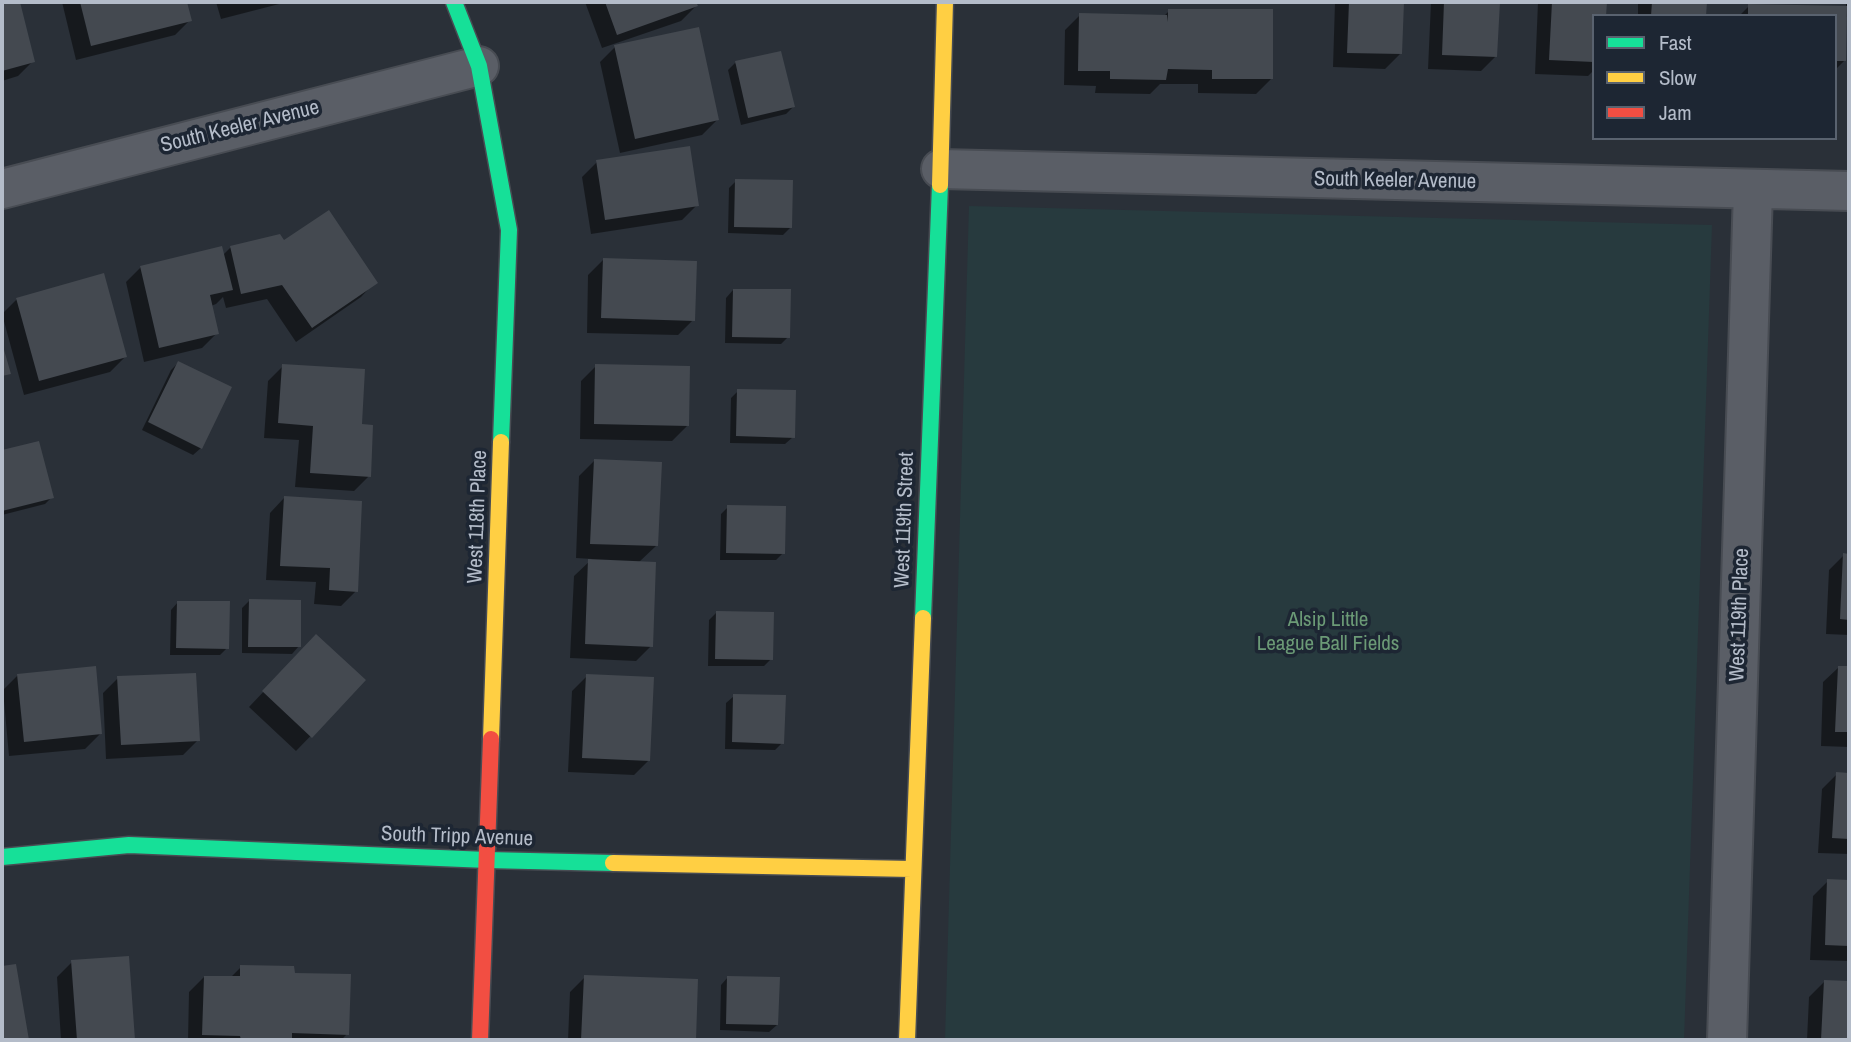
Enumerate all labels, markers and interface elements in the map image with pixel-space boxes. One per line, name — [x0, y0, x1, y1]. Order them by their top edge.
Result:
legend — [1592, 14, 1837, 140]
text: Fast — [1659, 28, 1692, 57]
text: Slow — [1659, 63, 1696, 92]
street label: South Keeler Avenue — [158, 95, 322, 159]
text: Jam — [1659, 98, 1692, 127]
street label: South Keeler Avenue — [1314, 167, 1476, 195]
street label: West 118th Place — [463, 450, 493, 584]
street label: West 119th Street — [890, 451, 920, 589]
street label: West 119th Place — [1725, 548, 1755, 682]
park label: Alsip Little League Ball Fields — [1257, 607, 1399, 657]
street label: South Tripp Avenue — [380, 822, 534, 852]

